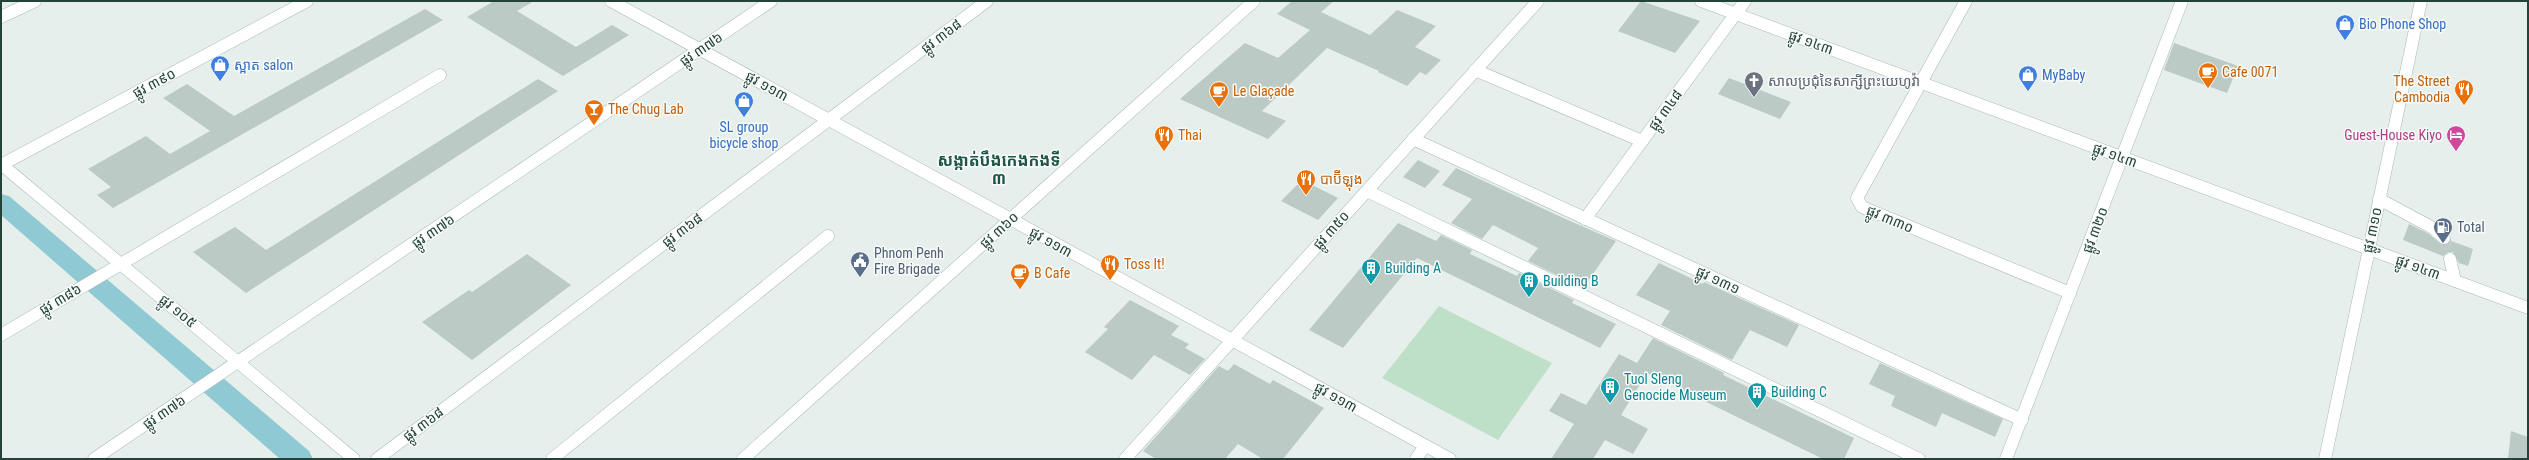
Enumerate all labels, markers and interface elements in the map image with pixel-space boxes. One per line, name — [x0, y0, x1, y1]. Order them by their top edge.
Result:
shop icon: Bio Phone Shop — [2334, 13, 2356, 41]
street label: ផ្លូវ ៣៦៨ — [918, 16, 967, 60]
place label: Bio Phone Shop — [2359, 16, 2446, 32]
street label: ផ្លូវ ១៤៣ — [1785, 27, 1836, 61]
street label: ផ្លូវ ៣៧៦ — [676, 29, 728, 73]
shop icon: ស្អាត salon — [209, 54, 231, 82]
place label: ស្អាត salon — [234, 57, 293, 74]
cafe icon: Cafe 0071 — [2197, 61, 2219, 89]
shop icon: MyBaby — [2017, 64, 2039, 92]
place label: Cafe 0071 — [2222, 64, 2278, 80]
street label: ផ្លូវ ៣៩០ — [130, 65, 180, 105]
place label: MyBaby — [2042, 67, 2086, 83]
street label: ផ្លូវ ១១៣ — [741, 68, 791, 108]
church icon: សាលប្រជុំនៃសាក្សីព្រះយេហូវ៉ា — [1743, 70, 1765, 98]
place label: សាលប្រជុំនៃសាក្សីព្រះយេហូវ៉ា — [1768, 72, 1920, 90]
place label: The Street Cambodia — [2393, 73, 2450, 105]
restaurant icon: The Street Cambodia — [2453, 78, 2475, 106]
cafe icon: Le Glaçade — [1208, 80, 1230, 108]
place label: Le Glaçade — [1233, 83, 1295, 99]
street label: ផ្លូវ ៣៤៨ — [1645, 86, 1688, 136]
shop icon: SL group bicycle shop — [733, 90, 755, 118]
bar icon: The Chug Lab — [583, 98, 605, 126]
place label: The Chug Lab — [608, 101, 684, 117]
place label: SL group bicycle shop — [710, 119, 779, 151]
restaurant icon: Thai — [1153, 124, 1175, 152]
hotel icon: Guest-House Kiyo — [2445, 124, 2467, 152]
place label: Thai — [1178, 127, 1202, 143]
place label: Guest-House Kiyo — [2344, 127, 2442, 143]
street label: ផ្លូវ ១៤៣ — [2089, 140, 2140, 174]
district label: សង្កាត់បឹងកេងកងទី ៣ — [937, 150, 1061, 188]
restaurant icon: បាប៊ីឡុង — [1295, 168, 1317, 196]
place label: បាប៊ីឡុង — [1320, 169, 1363, 191]
street label: ផ្លូវ ៣៣០ — [1862, 202, 1916, 240]
street label: ផ្លូវ ៣២០ — [2079, 205, 2115, 257]
street label: ផ្លូវ ៣១០ — [2359, 206, 2389, 255]
street label: ផ្លូវ ៣៥០ — [1309, 207, 1356, 255]
street label: ផ្លូវ ៣៦០ — [976, 208, 1024, 255]
street label: ផ្លូវ ៣៦៨ — [659, 210, 708, 254]
street label: ផ្លូវ ៣៧៦ — [408, 211, 460, 255]
fuel station icon: Total — [2432, 216, 2454, 244]
place label: Total — [2457, 219, 2485, 235]
street label: ផ្លូវ ១១៣ — [1025, 224, 1075, 264]
place label: Phnom Penh Fire Brigade — [874, 245, 944, 277]
public building icon: Phnom Penh Fire Brigade — [849, 250, 871, 278]
street label: ផ្លូវ ១៤៣ — [2392, 252, 2443, 286]
restaurant icon: Toss It! — [1099, 253, 1121, 281]
place label: Toss It! — [1124, 256, 1165, 272]
building icon: Building A — [1360, 257, 1382, 285]
place label: Building A — [1385, 260, 1441, 276]
cafe icon: B Cafe — [1009, 262, 1031, 290]
street label: ផ្លូវ ១៣១ — [1692, 263, 1742, 301]
place label: B Cafe — [1034, 265, 1071, 281]
building icon: Building B — [1518, 270, 1540, 298]
place label: Building B — [1543, 273, 1599, 289]
street label: ផ្លូវ ៣៨៦ — [36, 280, 86, 321]
street label: ផ្លូវ ១០៥ — [154, 291, 200, 334]
place label: Tuol Sleng Genocide Museum — [1624, 371, 1727, 403]
building icon: Tuol Sleng Genocide Museum — [1599, 376, 1621, 404]
street label: ផ្លូវ ១១៣ — [1310, 379, 1360, 419]
building icon: Building C — [1746, 381, 1768, 409]
place label: Building C — [1771, 384, 1827, 400]
street label: ផ្លូវ ៣៧៦ — [139, 392, 191, 436]
street label: ផ្លូវ ៣៦៨ — [400, 404, 449, 448]

